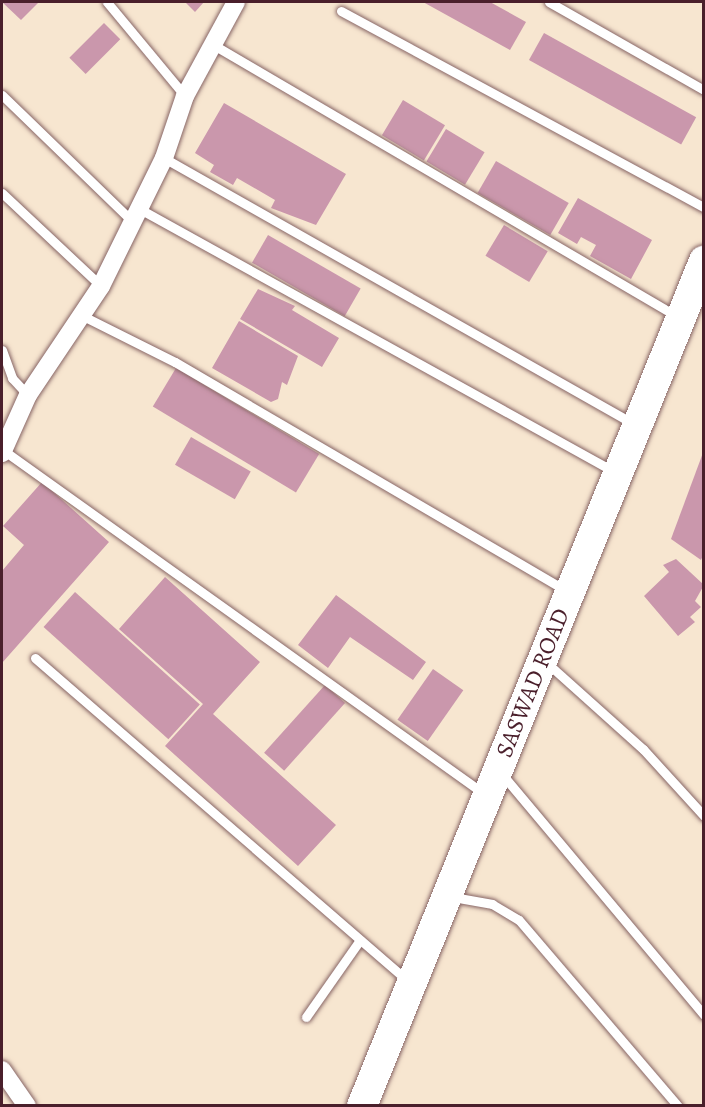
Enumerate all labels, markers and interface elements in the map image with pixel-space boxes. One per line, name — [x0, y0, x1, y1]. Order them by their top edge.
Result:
street label: SASWAD ROAD — [490, 604, 576, 762]

